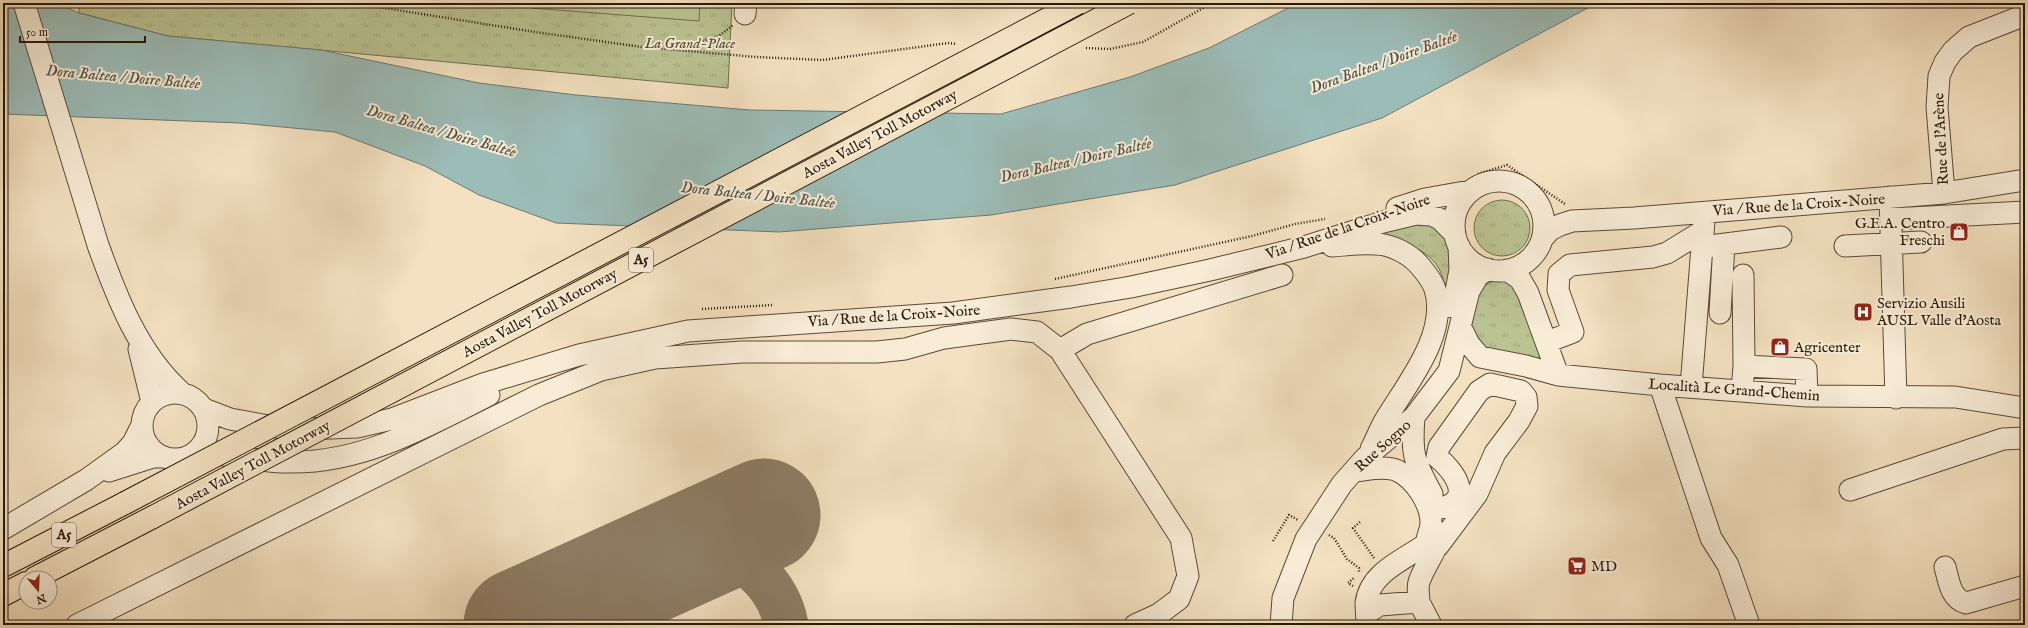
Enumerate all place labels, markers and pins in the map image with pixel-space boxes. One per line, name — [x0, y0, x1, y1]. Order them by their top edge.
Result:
place label: G.E.A. Centro Freschi — [1855, 214, 1945, 250]
shop icon: G.E.A. Centro Freschi — [1948, 221, 1970, 243]
place label: Servizio Ausili AUSL Valle d'Aosta — [1876, 294, 2002, 330]
hospital icon: Servizio Ausili AUSL Valle d'Aosta — [1852, 301, 1874, 323]
shop icon: Agricenter — [1769, 336, 1791, 358]
place label: Agricenter — [1793, 338, 1861, 357]
supermarket icon: MD — [1566, 555, 1588, 577]
place label: MD — [1591, 557, 1617, 576]

